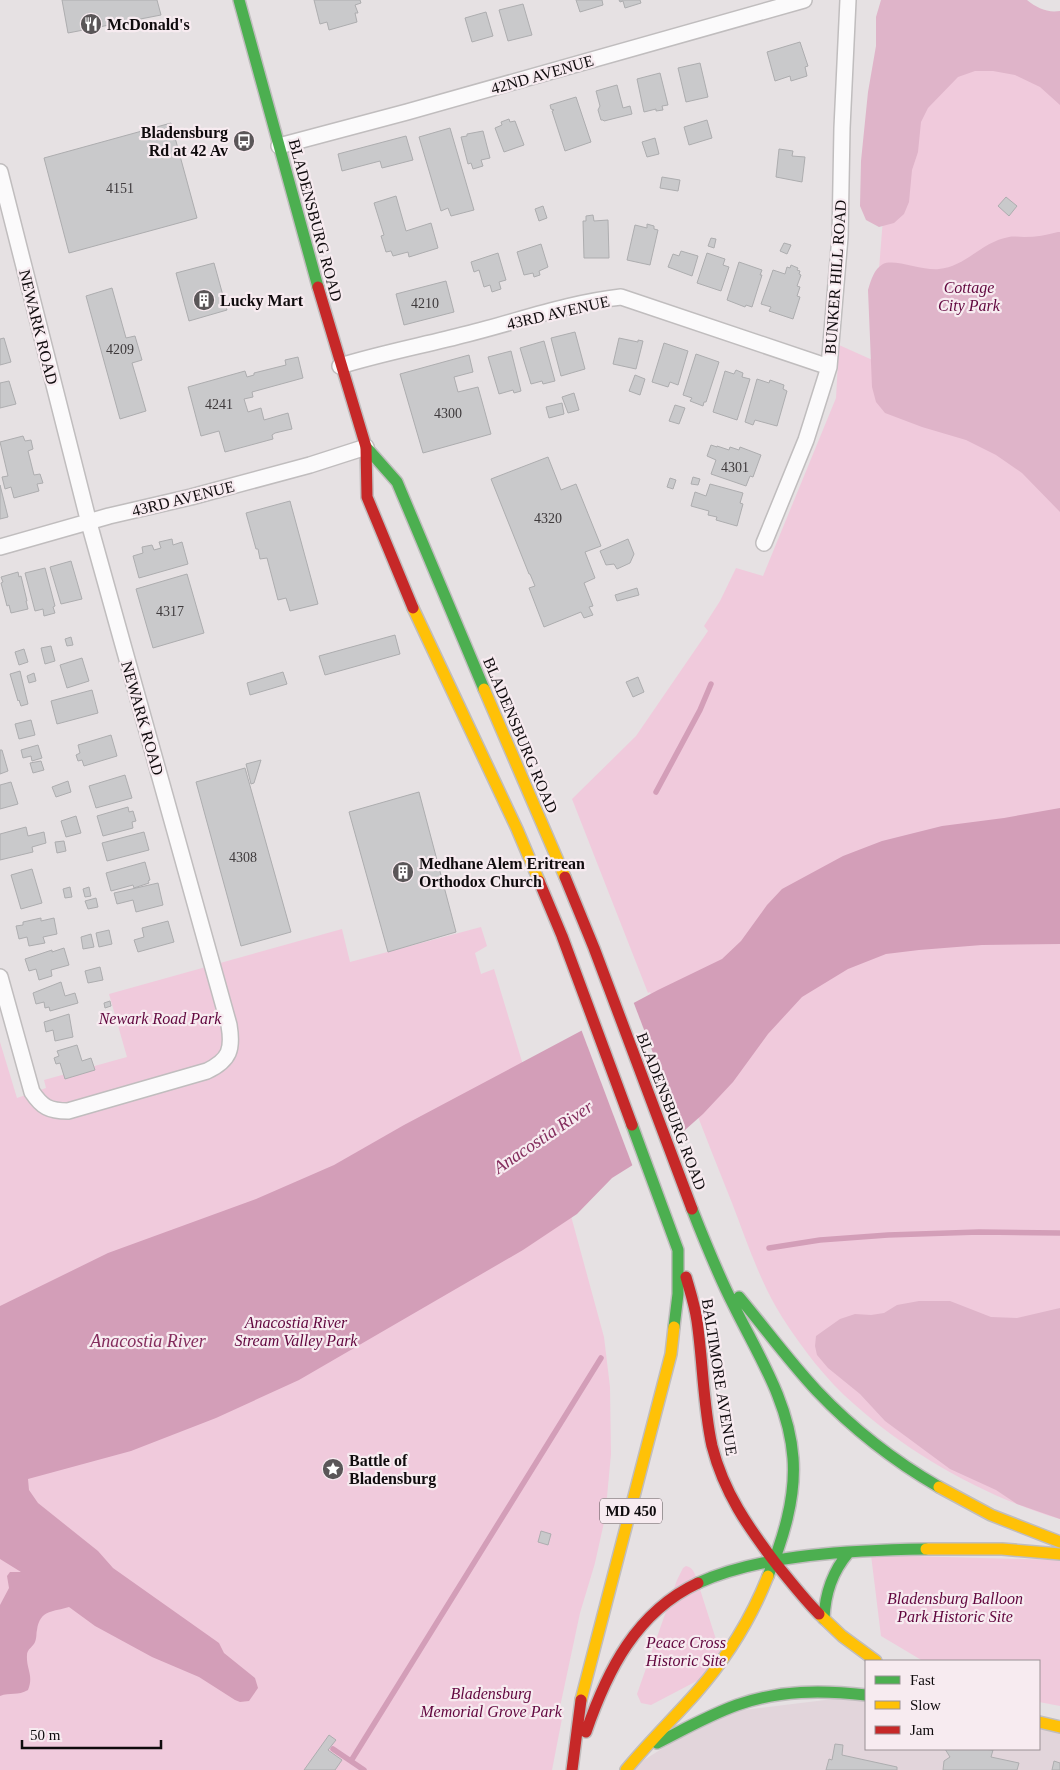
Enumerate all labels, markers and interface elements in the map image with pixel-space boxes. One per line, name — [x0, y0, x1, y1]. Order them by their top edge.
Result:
restaurant icon: McDonald's — [79, 12, 103, 36]
place label: McDonald's — [107, 16, 190, 33]
street label: 42ND AVENUE — [489, 52, 595, 97]
place label: Bladensburg Rd at 42 Av — [141, 124, 228, 159]
bus stop icon: Bladensburg Rd at 42 Av — [232, 129, 256, 153]
street label: BLADENSBURG ROAD — [286, 137, 345, 303]
house number: 4151 — [106, 181, 134, 196]
street label: BUNKER HILL ROAD — [822, 199, 849, 355]
street label: NEWARK ROAD — [16, 268, 61, 386]
park label: Cottage City Park — [938, 279, 1001, 315]
building icon: Lucky Mart — [192, 288, 216, 312]
place label: Lucky Mart — [220, 292, 304, 310]
street label: 43RD AVENUE — [505, 292, 611, 333]
house number: 4210 — [411, 296, 439, 311]
house number: 4209 — [106, 342, 134, 357]
house number: 4241 — [205, 397, 233, 412]
house number: 4300 — [434, 406, 462, 421]
house number: 4301 — [721, 460, 749, 475]
street label: 43RD AVENUE — [130, 478, 236, 519]
house number: 4320 — [534, 511, 562, 526]
house number: 4317 — [156, 604, 184, 619]
street label: BLADENSBURG ROAD — [480, 655, 561, 816]
street label: NEWARK ROAD — [118, 659, 167, 777]
house number: 4308 — [229, 850, 257, 865]
place label: Medhane Alem Eritrean Orthodox Church — [419, 855, 585, 890]
building icon: Medhane Alem Eritrean Orthodox Church — [391, 860, 415, 884]
park label: Newark Road Park — [98, 1010, 222, 1027]
street label: BLADENSBURG ROAD — [634, 1030, 709, 1192]
water label: Anacostia River — [489, 1096, 597, 1178]
street label: BALTIMORE AVENUE — [699, 1297, 740, 1457]
park label: Anacostia River Stream Valley Park — [235, 1314, 358, 1350]
water label: Anacostia River — [89, 1331, 207, 1351]
place label: Battle of Bladensburg — [349, 1452, 436, 1488]
place icon: Battle of Bladensburg — [321, 1457, 345, 1481]
road number: MD 450 — [600, 1498, 662, 1524]
park label: Bladensburg Balloon Park Historic Site — [887, 1590, 1023, 1625]
park label: Peace Cross Historic Site — [645, 1634, 726, 1669]
legend — [865, 1660, 1040, 1750]
text: Fast — [910, 1672, 936, 1688]
park label: Bladensburg Memorial Grove Park — [419, 1685, 563, 1720]
text: Slow — [910, 1697, 941, 1713]
scale bar — [22, 1718, 161, 1750]
text: Jam — [910, 1722, 934, 1738]
text: 50 m — [30, 1727, 61, 1743]

